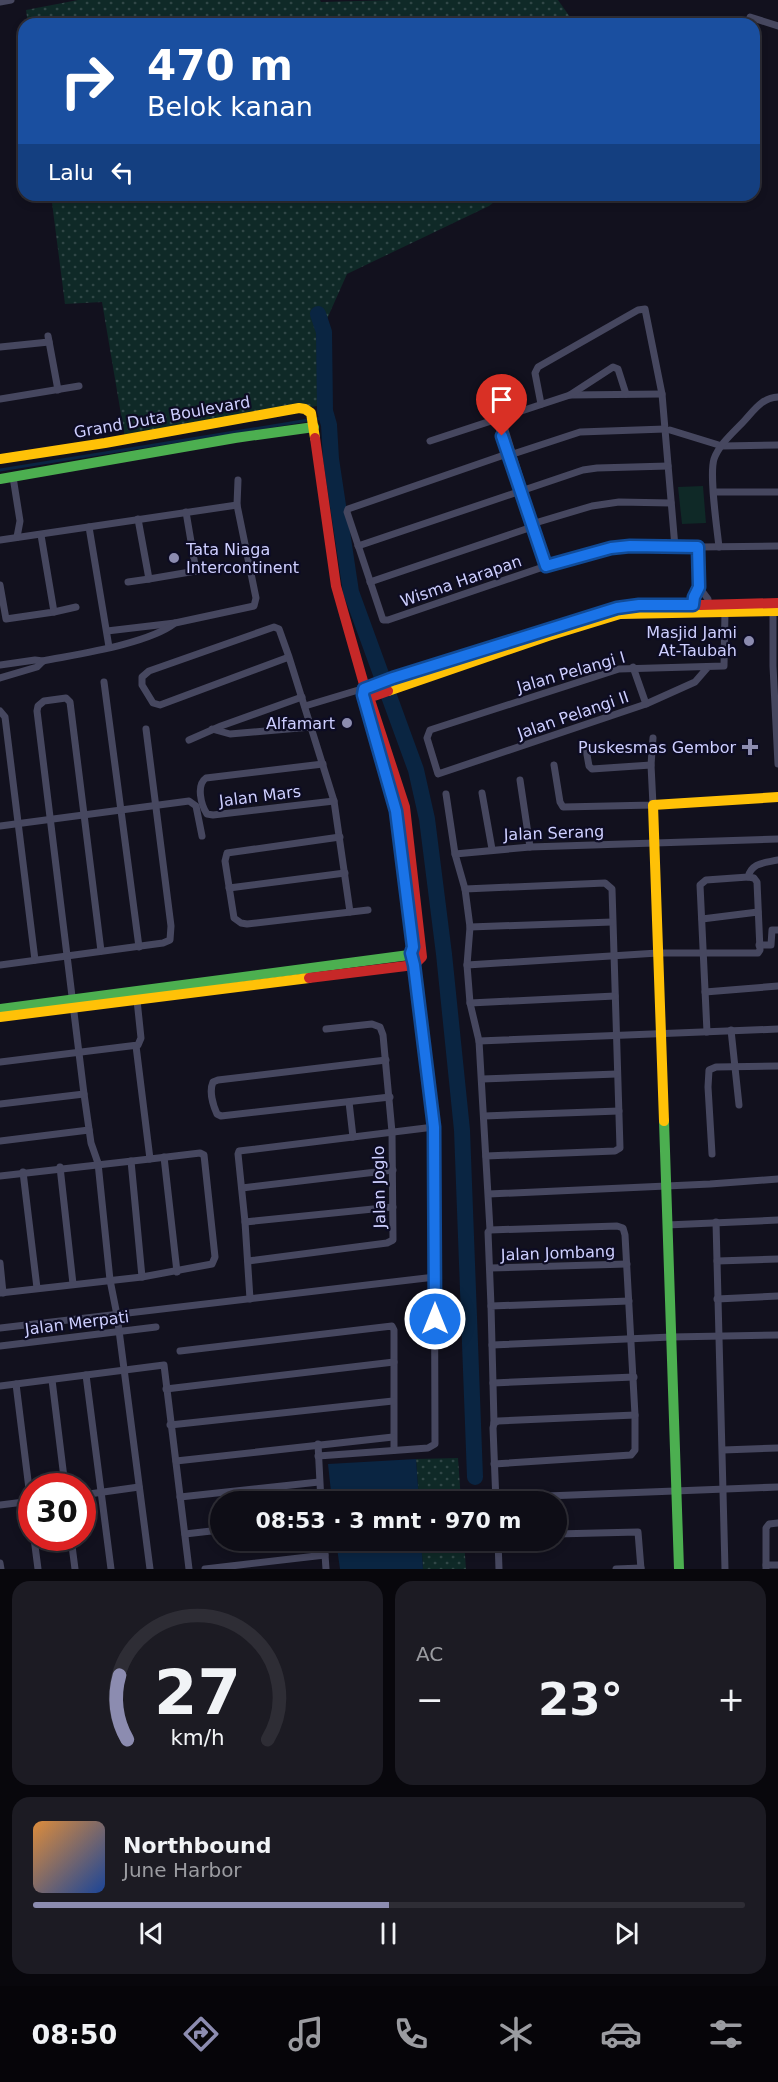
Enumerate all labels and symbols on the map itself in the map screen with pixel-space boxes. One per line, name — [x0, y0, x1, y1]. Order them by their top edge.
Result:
pin — [476, 374, 527, 436]
street label: Grand Duta Boulevard — [72, 392, 252, 442]
place label: Tata Niaga Intercontinent — [185, 540, 299, 577]
marker: Tata Niaga Intercontinent — [167, 551, 181, 565]
street label: Wisma Harapan — [398, 551, 524, 611]
place label: Masjid Jami At-Taubah — [646, 623, 737, 660]
marker: Masjid Jami At-Taubah — [742, 634, 756, 648]
street label: Jalan Pelangi I — [514, 647, 627, 697]
street label: Jalan Pelangi II — [514, 687, 631, 743]
place label: Alfamart — [266, 714, 335, 733]
marker: Alfamart — [340, 716, 354, 730]
place label: Puskesmas Gembor — [578, 738, 736, 757]
marker: Puskesmas Gembor — [741, 738, 759, 756]
street label: Jalan Mars — [217, 782, 302, 811]
street label: Jalan Serang — [502, 822, 605, 844]
street label: Jalan Joglo — [369, 1145, 389, 1230]
street label: Jalan Jombang — [500, 1242, 615, 1265]
position arrow — [403, 1287, 467, 1351]
street label: Jalan Merpati — [23, 1307, 130, 1339]
speed limit sign: 30 — [18, 1473, 96, 1551]

